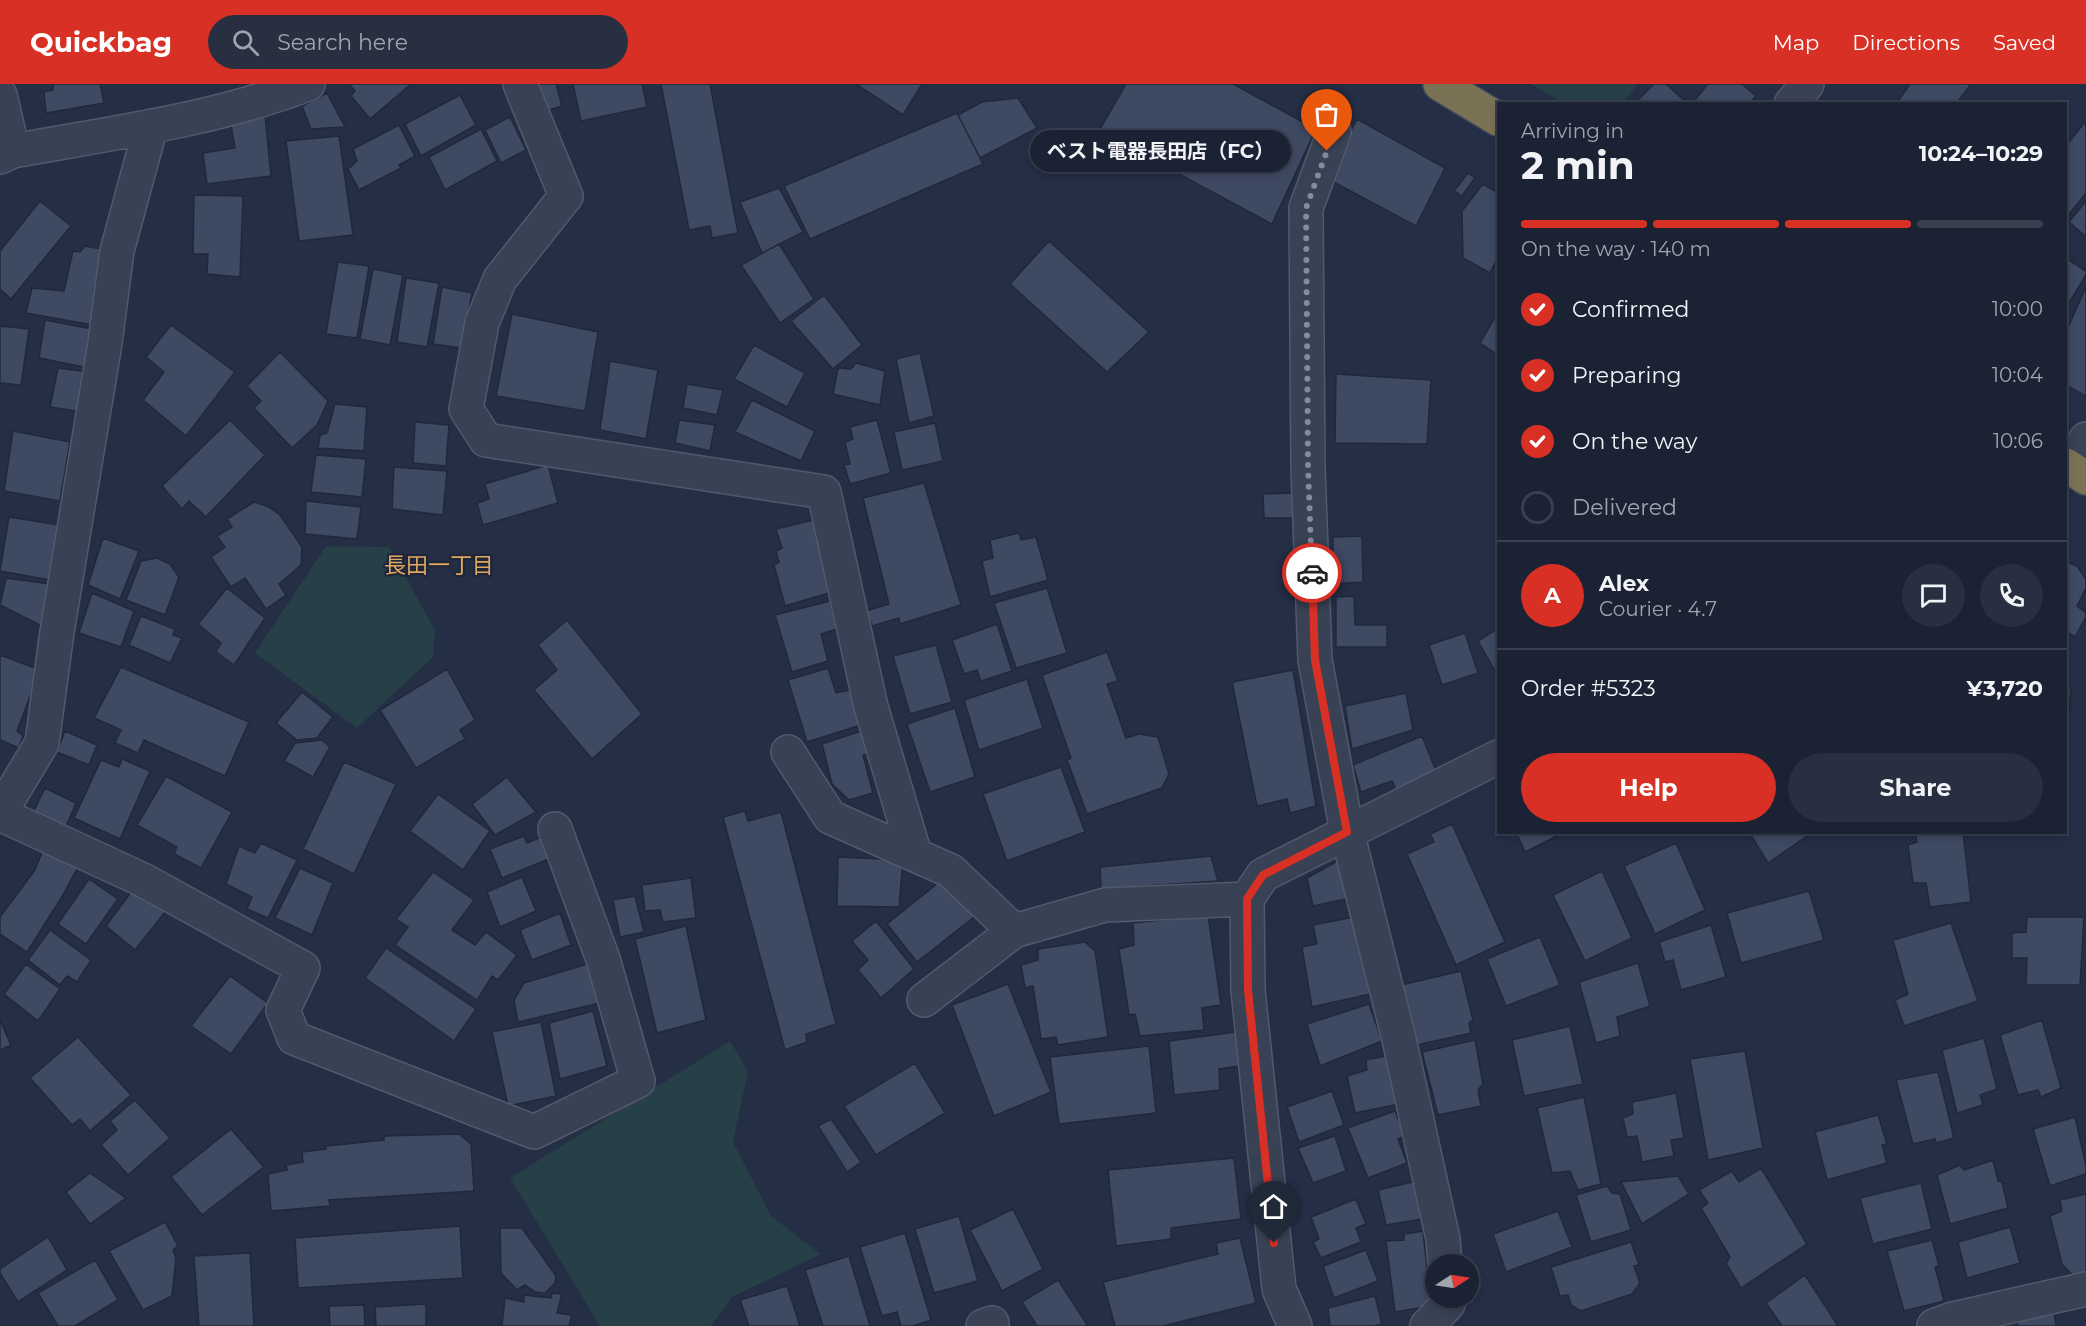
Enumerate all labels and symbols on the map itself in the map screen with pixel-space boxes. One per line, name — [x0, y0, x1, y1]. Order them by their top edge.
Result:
pin — [1301, 89, 1352, 151]
callout: ベスト電器長田店（FC） — [1030, 130, 1291, 172]
courier — [1282, 543, 1342, 603]
district label: 長田一丁目 — [384, 552, 494, 579]
pin — [1248, 1181, 1299, 1243]
north arrow — [1425, 1254, 1479, 1308]

